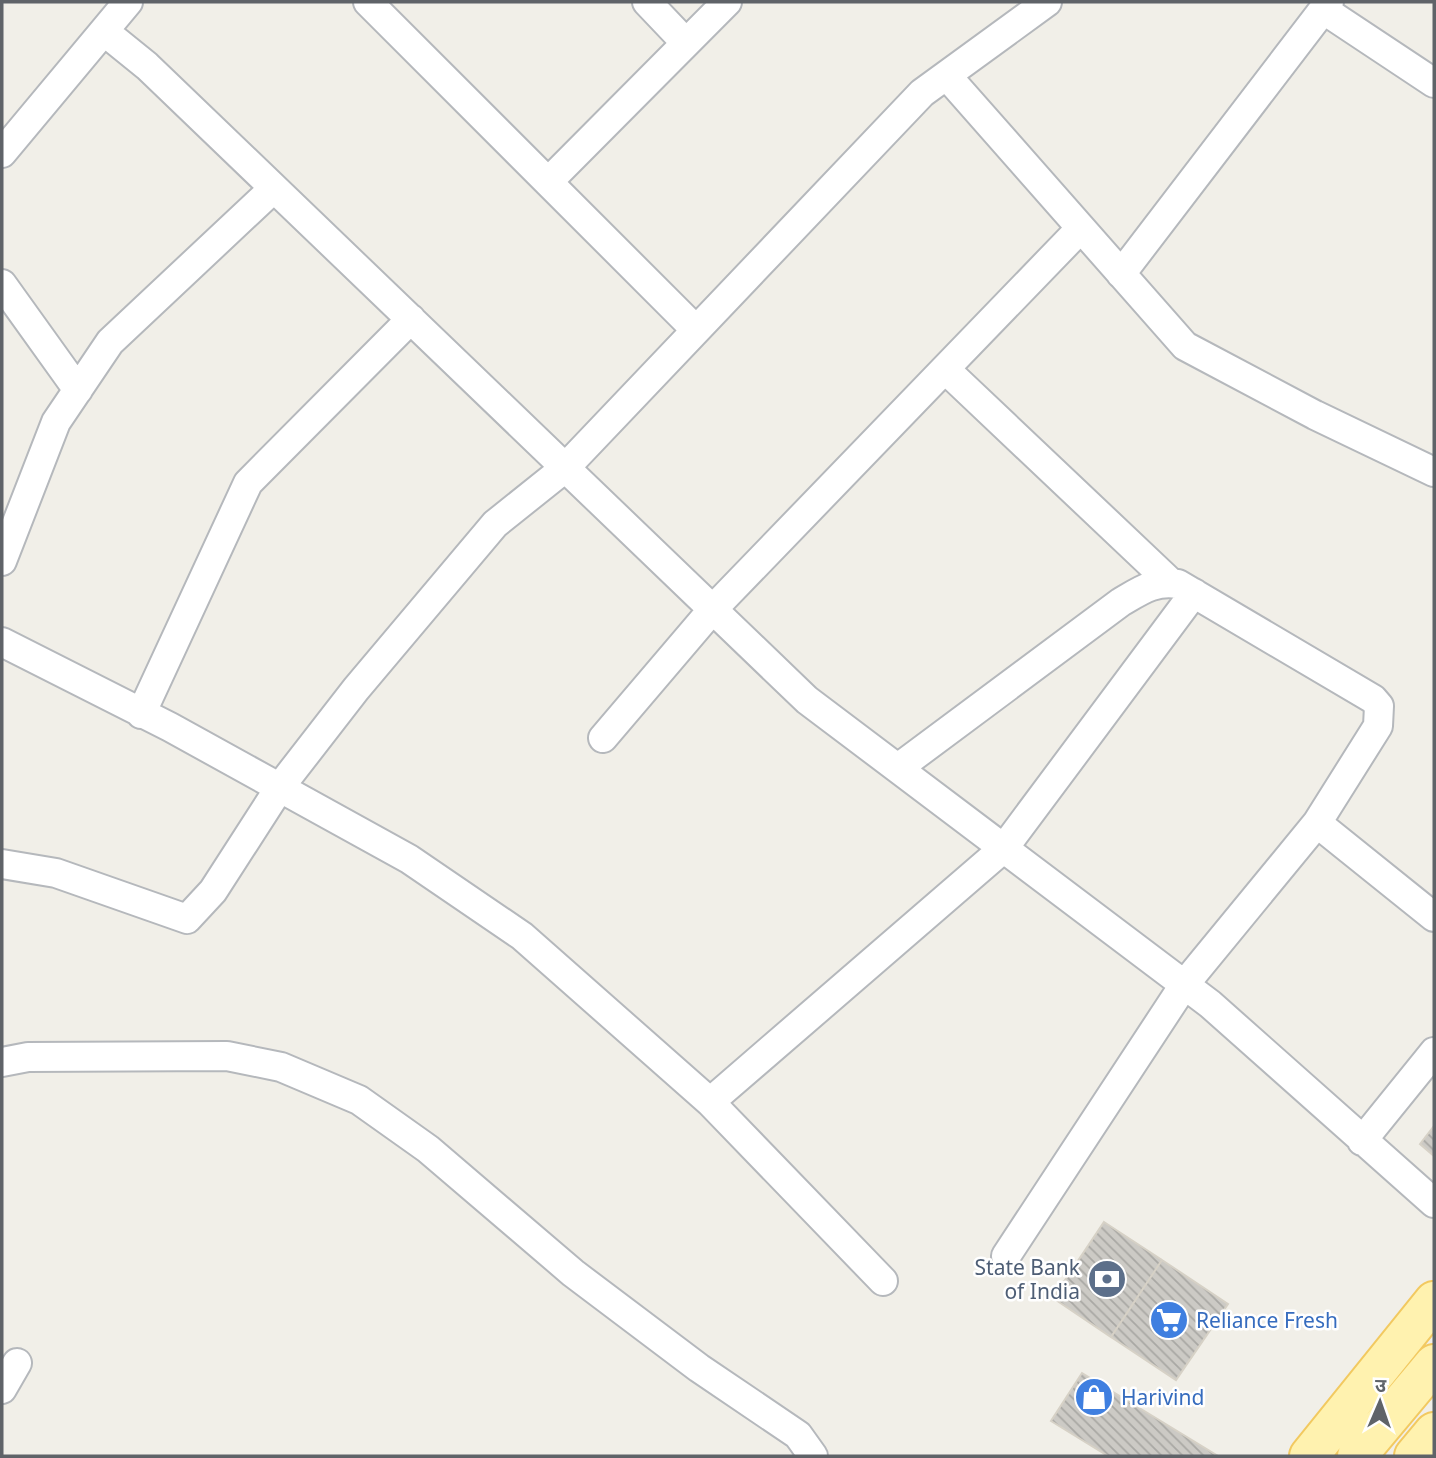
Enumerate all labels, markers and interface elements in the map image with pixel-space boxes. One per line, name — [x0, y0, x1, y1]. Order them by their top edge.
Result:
place label: State Bank of India — [975, 1253, 1081, 1305]
bank icon: State Bank of India — [1086, 1258, 1128, 1300]
supermarket icon: Reliance Fresh — [1148, 1299, 1190, 1341]
place label: Reliance Fresh — [1196, 1306, 1338, 1334]
north arrow — [1345, 1367, 1415, 1437]
text: उ — [1375, 1372, 1387, 1398]
shop icon: Harivind — [1073, 1376, 1115, 1418]
place label: Harivind — [1121, 1383, 1204, 1411]

